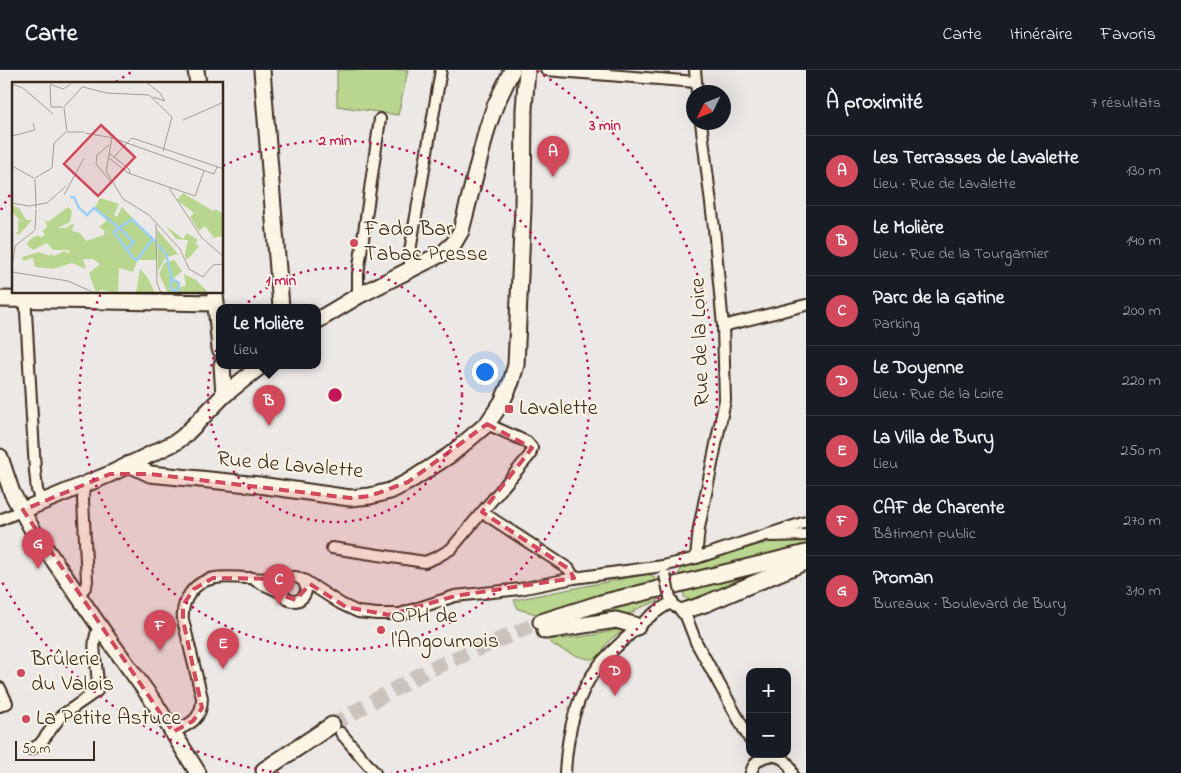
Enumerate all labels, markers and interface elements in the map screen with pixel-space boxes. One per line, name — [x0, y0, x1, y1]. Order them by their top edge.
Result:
text: Carte — [25, 17, 77, 52]
text: Carte — [942, 22, 982, 48]
text: Itinéraire — [1010, 22, 1072, 48]
text: Favoris — [1100, 22, 1156, 48]
inset map — [12, 82, 224, 294]
north arrow — [686, 85, 731, 130]
text: À proximité — [826, 88, 923, 118]
text: 7 résultats — [1091, 91, 1161, 115]
text: 3 min — [588, 115, 621, 137]
text: 2 min — [318, 130, 352, 152]
pin: A — [537, 136, 569, 177]
text: Les Terrasses de Lavalette — [873, 145, 1079, 172]
text: A — [837, 159, 847, 183]
text: 130 m — [1126, 159, 1161, 183]
text: Lieu · Rue de Lavalette — [873, 172, 1016, 196]
place label: Fado Bar Tabac Presse — [363, 214, 488, 271]
text: Le Molière — [873, 215, 944, 242]
text: B — [837, 229, 847, 253]
text: 140 m — [1126, 229, 1161, 253]
marker: Fado Bar Tabac Presse — [348, 237, 360, 249]
text: Lieu · Rue de la Tourgarnier — [873, 242, 1049, 266]
text: 1 min — [266, 270, 297, 292]
street label: Rue de la Loire — [683, 277, 719, 407]
text: Parc de la Gatine — [873, 285, 1004, 312]
text: C — [838, 299, 846, 323]
text: 200 m — [1123, 299, 1161, 323]
popup — [216, 304, 321, 369]
text: Le Molière — [233, 311, 304, 338]
text: Parking — [873, 312, 920, 336]
text: Lieu — [233, 338, 258, 362]
text: Le Doyenne — [873, 355, 963, 382]
your location — [472, 359, 498, 385]
text: D — [836, 369, 848, 393]
text: 220 m — [1122, 369, 1161, 393]
text: Lieu · Rue de la Loire — [873, 382, 1003, 406]
pin: B — [253, 385, 285, 426]
centre of rings — [326, 386, 344, 404]
place label: Lavalette — [519, 393, 598, 425]
marker: Lavalette — [503, 403, 515, 415]
text: La Villa de Bury — [873, 425, 994, 452]
text: E — [837, 439, 847, 463]
text: 250 m — [1121, 439, 1161, 463]
street label: Rue de Lavalette — [216, 444, 364, 488]
text: Lieu — [873, 452, 898, 476]
text: CAF de Charente — [873, 495, 1005, 522]
text: F — [837, 509, 847, 533]
text: 270 m — [1123, 509, 1161, 533]
text: Bâtiment public — [873, 522, 976, 546]
pin: G — [22, 528, 54, 569]
pin: C — [263, 564, 295, 605]
text: Proman — [873, 565, 933, 592]
text: G — [837, 579, 847, 603]
text: 310 m — [1126, 579, 1161, 603]
text: Bureaux · Boulevard de Bury — [873, 592, 1066, 616]
place label: OPH de l'Angoumois — [391, 601, 499, 659]
pin: F — [144, 610, 176, 651]
marker: OPH de l'Angoumois — [375, 624, 387, 636]
pin: E — [207, 628, 239, 669]
place label: Brûlerie du Valois — [30, 644, 114, 701]
pin: D — [599, 655, 631, 696]
marker: Brûlerie du Valois — [15, 667, 27, 679]
map controls — [746, 668, 791, 758]
button: + — [746, 668, 791, 713]
place label: La Petite Astuce — [36, 703, 181, 735]
marker: La Petite Astuce — [20, 713, 32, 725]
button: − — [746, 713, 791, 758]
scale bar — [15, 738, 95, 761]
text: 50 m — [22, 739, 50, 760]

